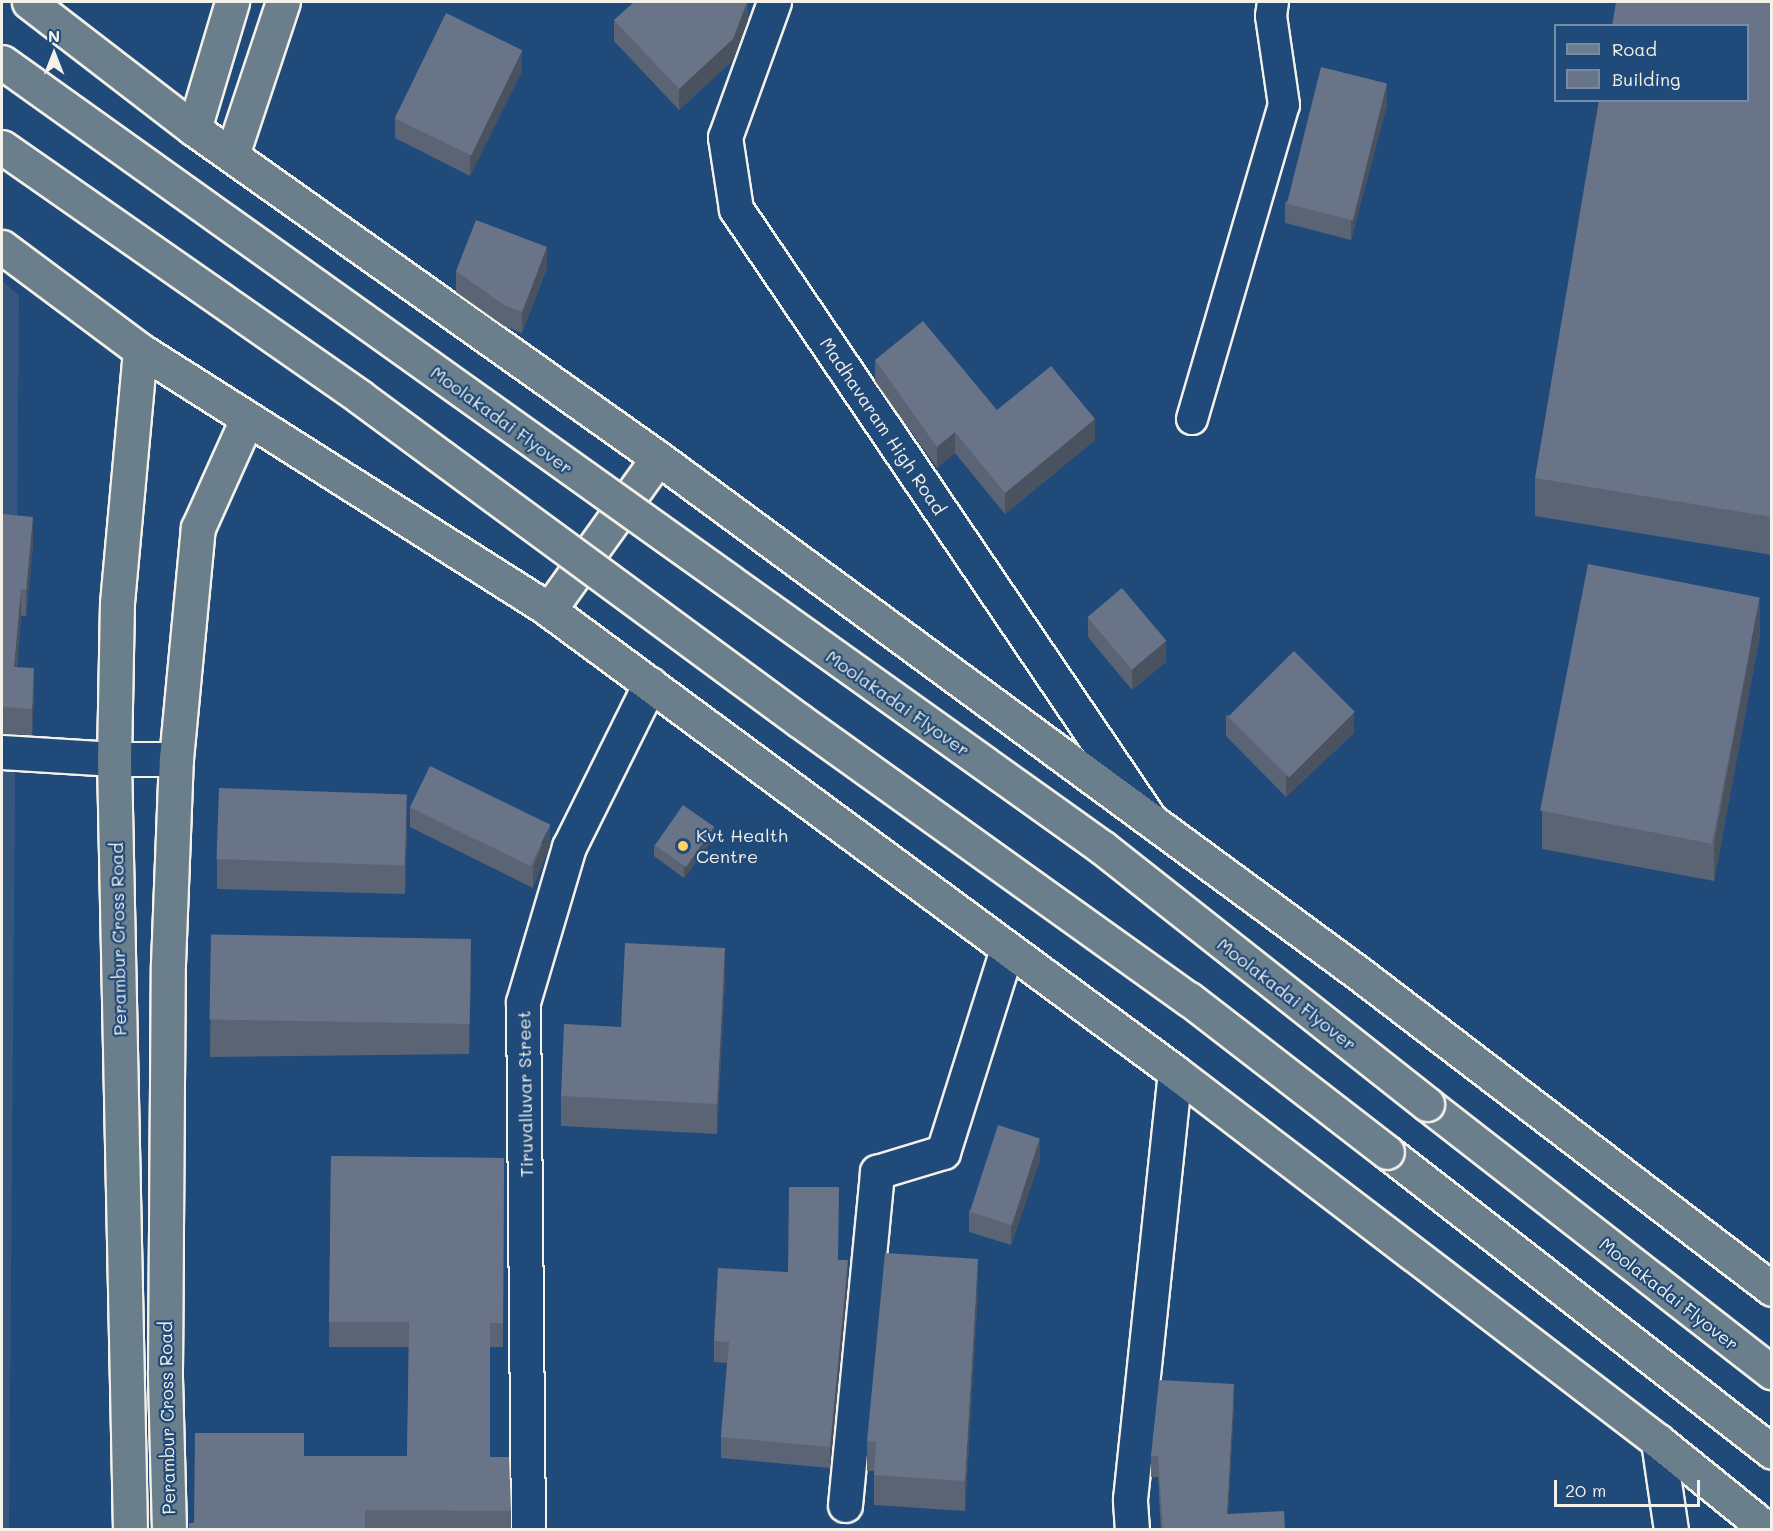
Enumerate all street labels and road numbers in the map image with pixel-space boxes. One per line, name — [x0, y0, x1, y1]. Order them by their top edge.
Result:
street label: Madhavaram High Road — [816, 333, 950, 519]
street label: Moolakadai Flyover — [427, 361, 577, 479]
street label: Moolakadai Flyover — [822, 645, 974, 761]
street label: Perambur Cross Road — [106, 842, 130, 1036]
street label: Moolakadai Flyover — [1213, 933, 1361, 1055]
street label: Tiruvalluvar Street — [513, 1010, 537, 1178]
street label: Moolakadai Flyover — [1595, 1233, 1743, 1355]
street label: Perambur Cross Road — [155, 1321, 179, 1515]

